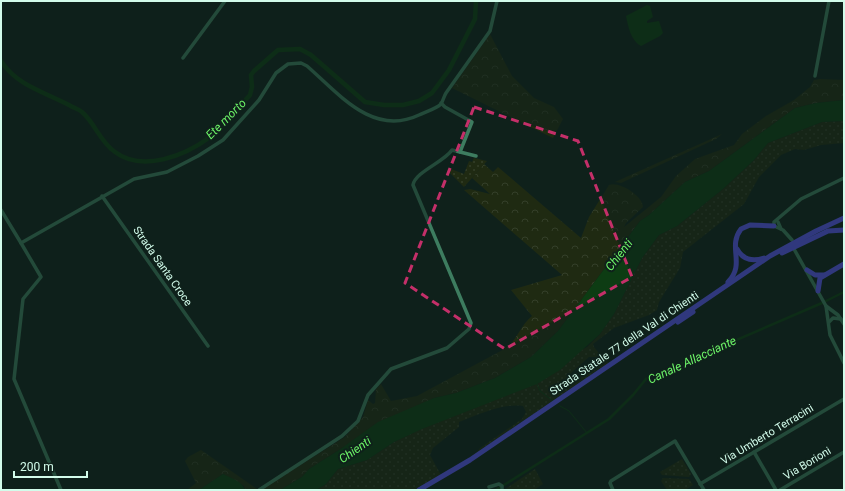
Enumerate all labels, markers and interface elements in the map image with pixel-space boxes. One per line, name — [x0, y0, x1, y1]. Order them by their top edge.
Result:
water label: Ete morto — [203, 96, 249, 142]
street label: Strada Santa Croce — [130, 224, 195, 309]
water label: Chienti — [602, 236, 636, 274]
street label: Strada Statale 77 della Val di Chienti — [547, 289, 701, 398]
water label: Canale Allacciante — [646, 333, 738, 387]
street label: Via Umberto Terracini — [719, 402, 816, 467]
water label: Chienti — [336, 434, 374, 466]
street label: Via Borioni — [781, 444, 833, 483]
scale bar — [14, 453, 87, 479]
text: 200 m — [20, 460, 54, 474]

